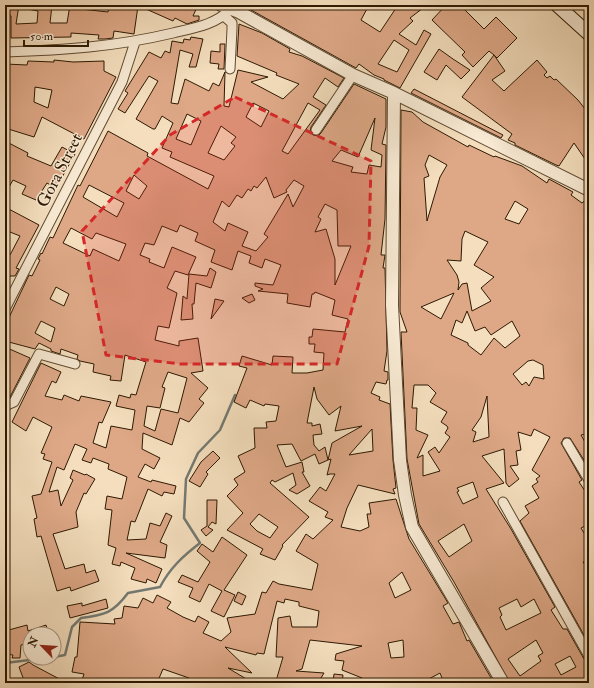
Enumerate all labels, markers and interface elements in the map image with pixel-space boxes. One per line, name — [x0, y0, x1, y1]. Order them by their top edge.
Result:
scale bar — [24, 22, 88, 48]
text: 50 m — [30, 29, 54, 44]
street label: Gora Street — [32, 129, 87, 211]
north arrow — [22, 626, 62, 666]
text: N — [25, 634, 42, 650]

